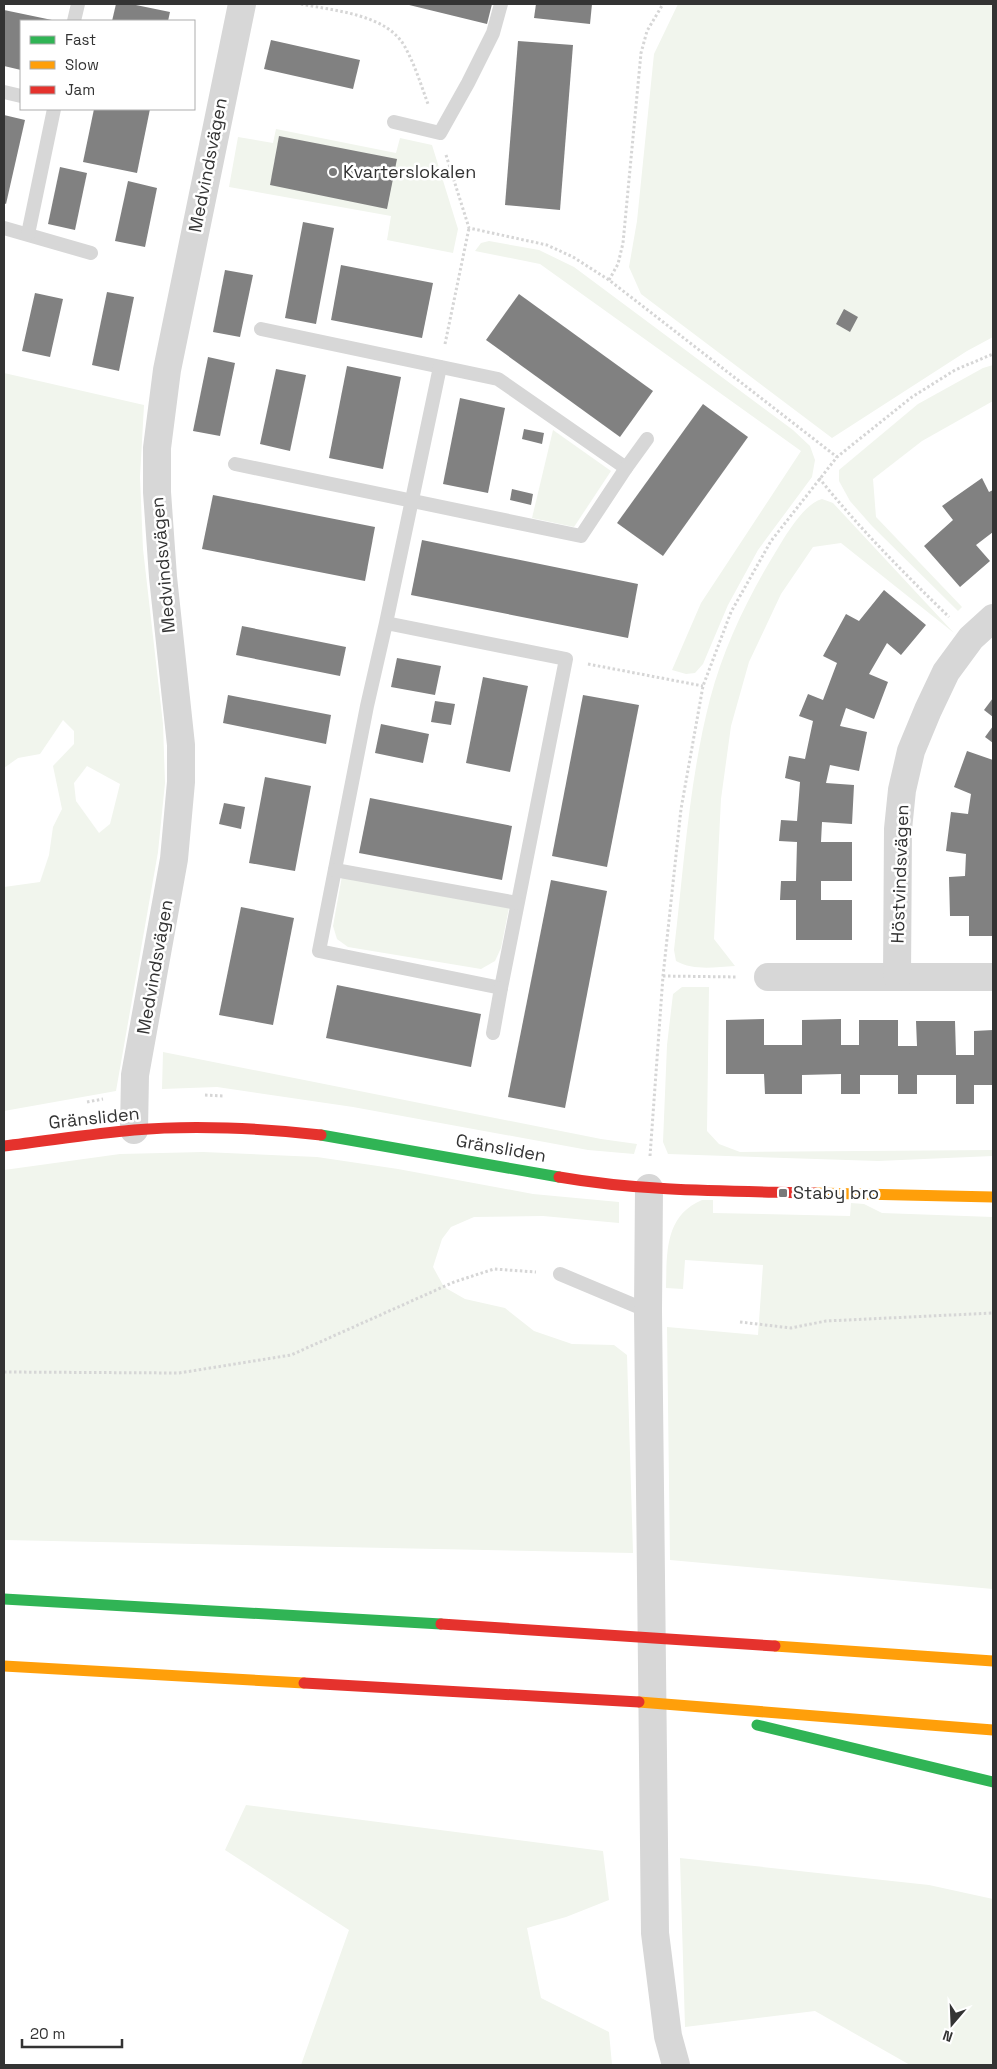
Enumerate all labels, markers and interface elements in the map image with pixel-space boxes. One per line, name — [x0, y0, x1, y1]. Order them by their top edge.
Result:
legend — [20, 20, 195, 110]
text: Fast — [65, 30, 96, 49]
text: Slow — [65, 55, 99, 74]
text: Jam — [65, 80, 95, 99]
street label: Medvindsvägen — [183, 96, 232, 234]
place label: Kvarterslokalen — [343, 160, 476, 183]
marker: Kvarterslokalen — [327, 166, 339, 178]
street label: Medvindsvägen — [145, 496, 180, 634]
street label: Höstvindsvägen — [886, 804, 913, 944]
street label: Medvindsvägen — [131, 898, 178, 1036]
street label: Gränsliden — [47, 1101, 141, 1134]
street label: Gränsliden — [454, 1128, 548, 1167]
place label: Staby bro — [793, 1181, 879, 1204]
marker: Staby bro — [777, 1187, 789, 1199]
north arrow — [927, 1999, 977, 2049]
scale bar — [22, 2016, 122, 2048]
text: 20 m — [30, 2024, 65, 2043]
text: N — [940, 2026, 955, 2046]

